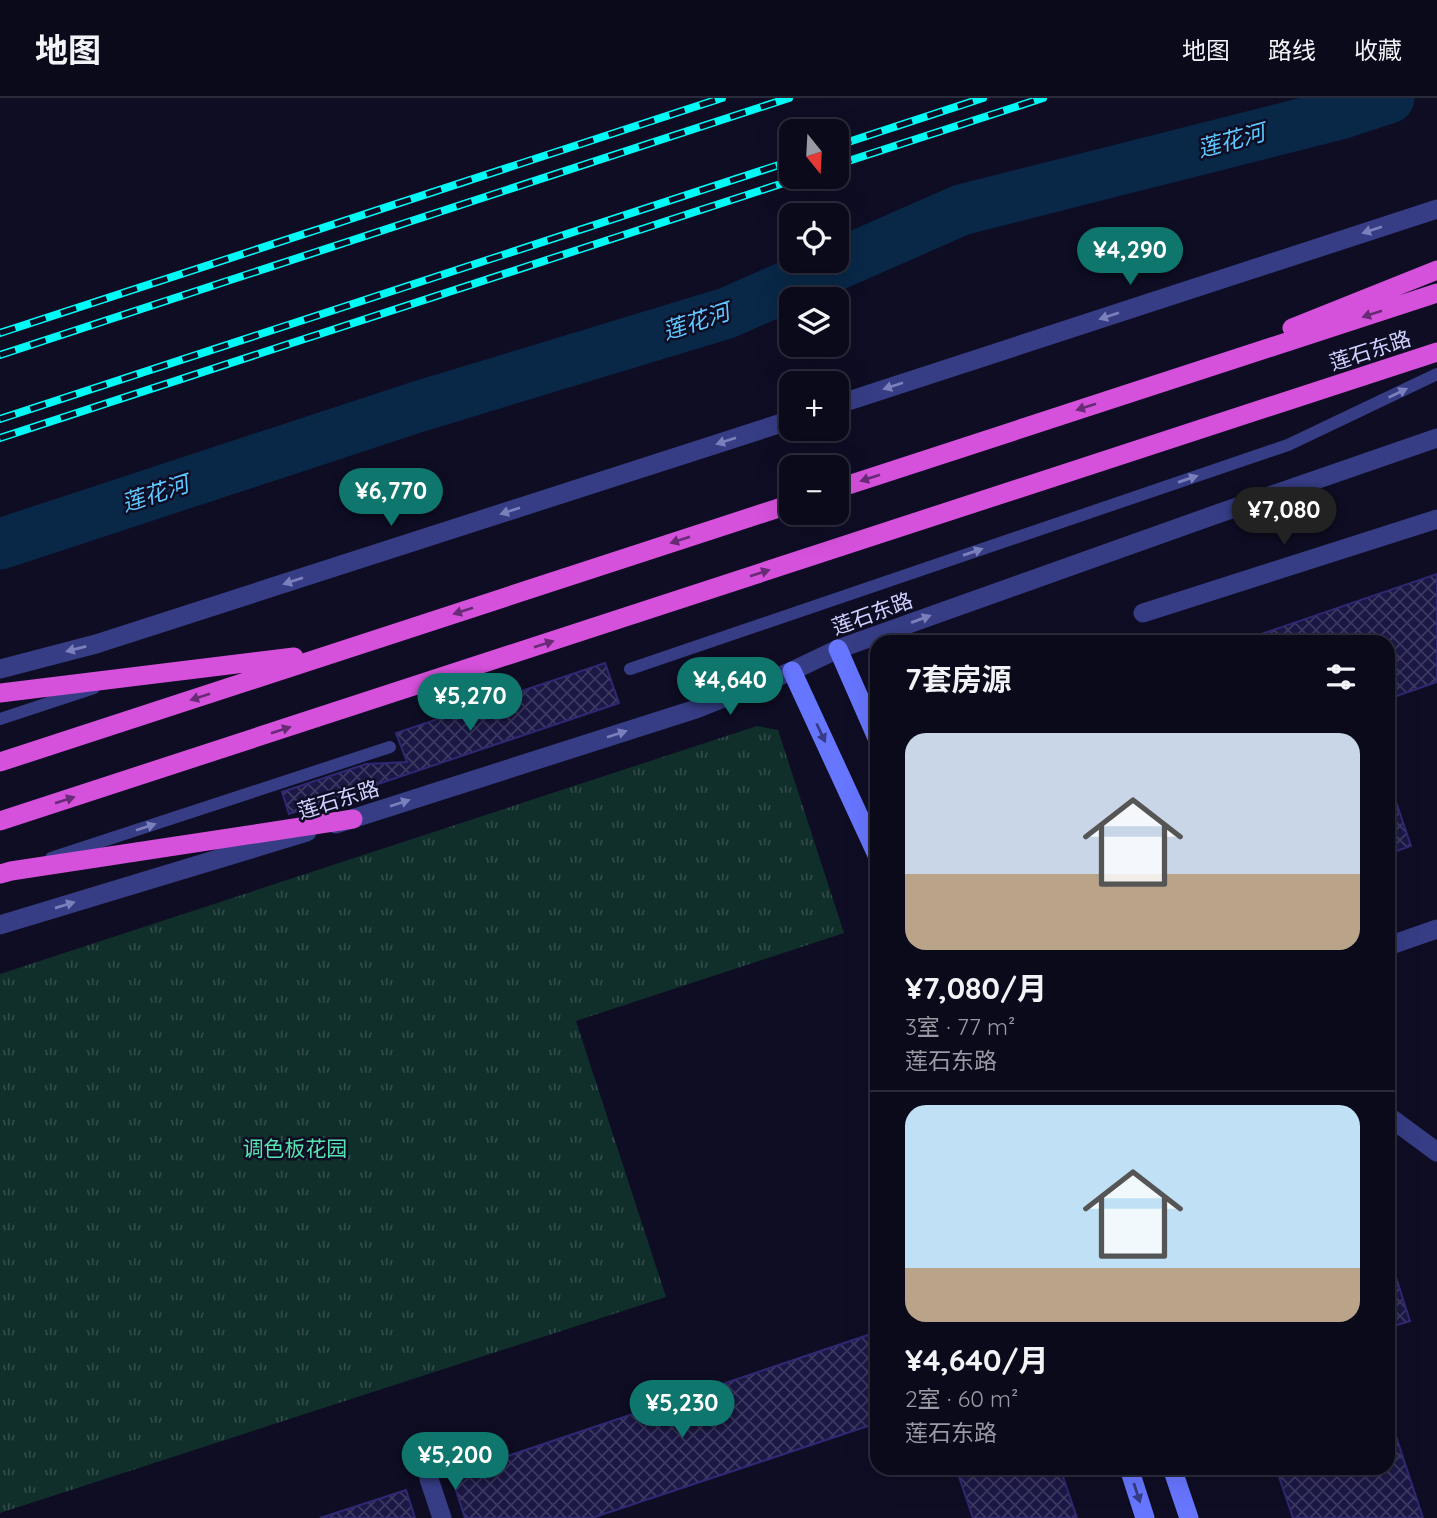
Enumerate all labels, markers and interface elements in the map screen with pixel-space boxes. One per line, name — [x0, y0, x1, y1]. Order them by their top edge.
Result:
text: 地图 — [35, 29, 101, 70]
text: 地图 — [1182, 35, 1230, 65]
text: 路线 — [1268, 35, 1316, 65]
text: 收藏 — [1354, 35, 1402, 65]
water label: 莲花河 — [1194, 116, 1272, 163]
north arrow — [779, 119, 849, 189]
map controls — [779, 119, 849, 525]
button: locate — [779, 203, 849, 273]
one-way arrow — [1361, 225, 1382, 236]
pin: ¥4,290 — [1073, 228, 1187, 287]
text: ¥4,290 — [1093, 235, 1167, 264]
button: layers — [779, 287, 849, 357]
water label: 莲花河 — [659, 295, 737, 345]
one-way arrow — [1361, 309, 1382, 320]
one-way arrow — [1099, 311, 1120, 321]
street label: 莲石东路 — [1326, 325, 1414, 375]
button: + — [779, 371, 849, 441]
one-way arrow — [882, 381, 903, 392]
one-way arrow — [1388, 387, 1408, 398]
one-way arrow — [1075, 403, 1096, 413]
one-way arrow — [716, 436, 737, 447]
button: − — [779, 455, 849, 525]
water label: 莲花河 — [118, 467, 196, 517]
pin: ¥6,770 — [334, 468, 448, 528]
one-way arrow — [859, 473, 880, 484]
one-way arrow — [1178, 473, 1199, 484]
text: ¥6,770 — [355, 476, 427, 505]
pin: ¥7,080 — [1227, 488, 1341, 547]
text: ¥7,080 — [1248, 495, 1320, 524]
one-way arrow — [499, 506, 520, 517]
one-way arrow — [669, 535, 690, 546]
one-way arrow — [962, 546, 983, 557]
one-way arrow — [750, 567, 771, 578]
one-way arrow — [282, 576, 303, 586]
street label: 莲石东路 — [828, 586, 916, 640]
one-way arrow — [453, 606, 474, 616]
one-way arrow — [911, 614, 932, 625]
one-way arrow — [534, 638, 555, 649]
one-way arrow — [65, 644, 87, 655]
pin: ¥4,640 — [673, 658, 787, 717]
icon: filters — [1322, 658, 1360, 696]
text: 7套房源 — [905, 660, 1011, 698]
text: ¥4,640 — [693, 665, 767, 694]
pin: ¥5,270 — [413, 674, 527, 733]
text: ¥5,270 — [433, 681, 507, 710]
one-way arrow — [190, 692, 211, 702]
one-way arrow — [815, 723, 826, 744]
one-way arrow — [271, 724, 292, 734]
one-way arrow — [607, 728, 628, 739]
street label: 莲石东路 — [294, 774, 382, 824]
icon: home — [1070, 779, 1196, 905]
one-way arrow — [55, 794, 76, 805]
one-way arrow — [390, 798, 411, 808]
one-way arrow — [136, 821, 157, 832]
one-way arrow — [55, 899, 76, 909]
text: ¥7,080/月 — [905, 969, 1047, 1007]
text: 3室 · 77 m² — [905, 1012, 1015, 1041]
text: 莲石东路 — [905, 1046, 997, 1075]
park label: 调色板花园 — [243, 1135, 348, 1161]
icon: home — [1070, 1151, 1196, 1277]
text: ¥4,640/月 — [905, 1341, 1048, 1379]
pin: ¥5,230 — [625, 1380, 739, 1440]
text: 2室 · 60 m² — [905, 1384, 1018, 1413]
text: ¥5,230 — [646, 1388, 718, 1417]
text: 莲石东路 — [905, 1418, 997, 1447]
pin: ¥5,200 — [398, 1432, 512, 1492]
text: ¥5,200 — [418, 1440, 492, 1469]
one-way arrow — [1132, 1483, 1143, 1504]

